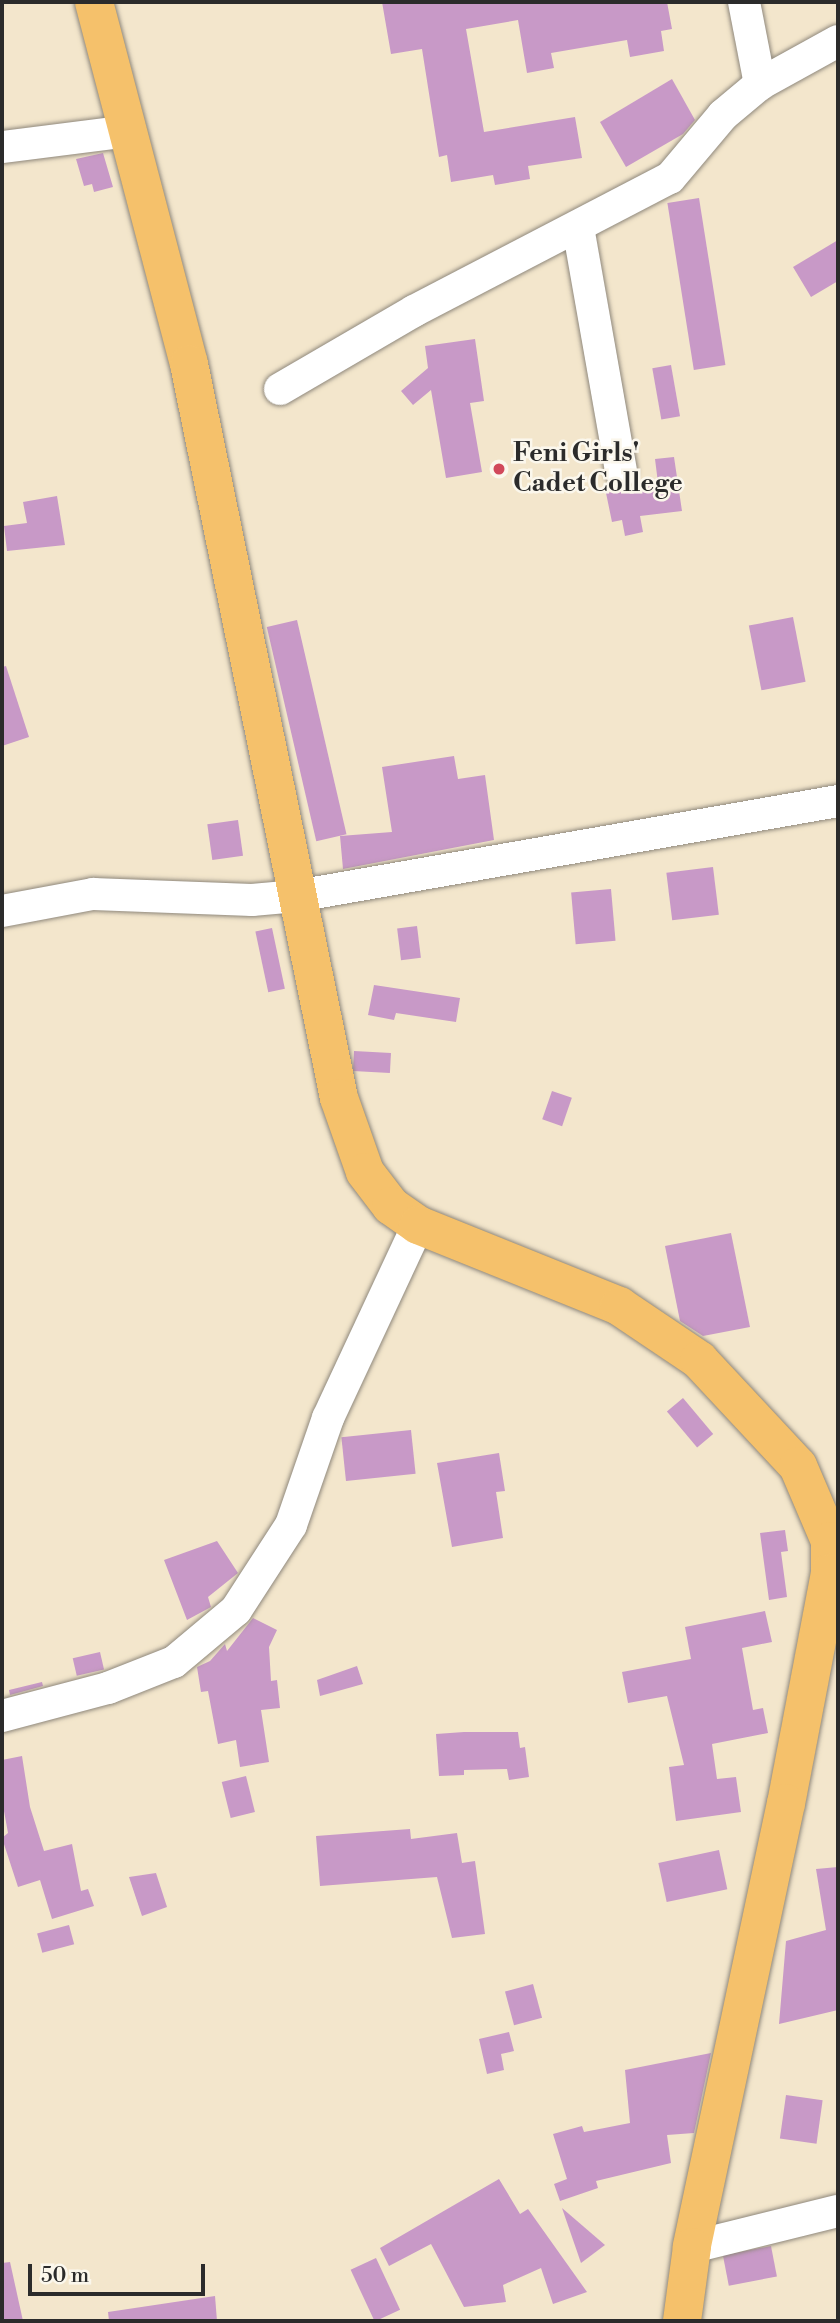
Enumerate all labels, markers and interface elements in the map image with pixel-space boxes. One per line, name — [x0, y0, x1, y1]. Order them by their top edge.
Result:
place label: Feni Girls' Cadet College — [513, 438, 683, 500]
marker: Feni Girls' Cadet College — [491, 461, 507, 477]
scale bar — [32, 2250, 208, 2294]
text: 50 m — [41, 2263, 89, 2289]

